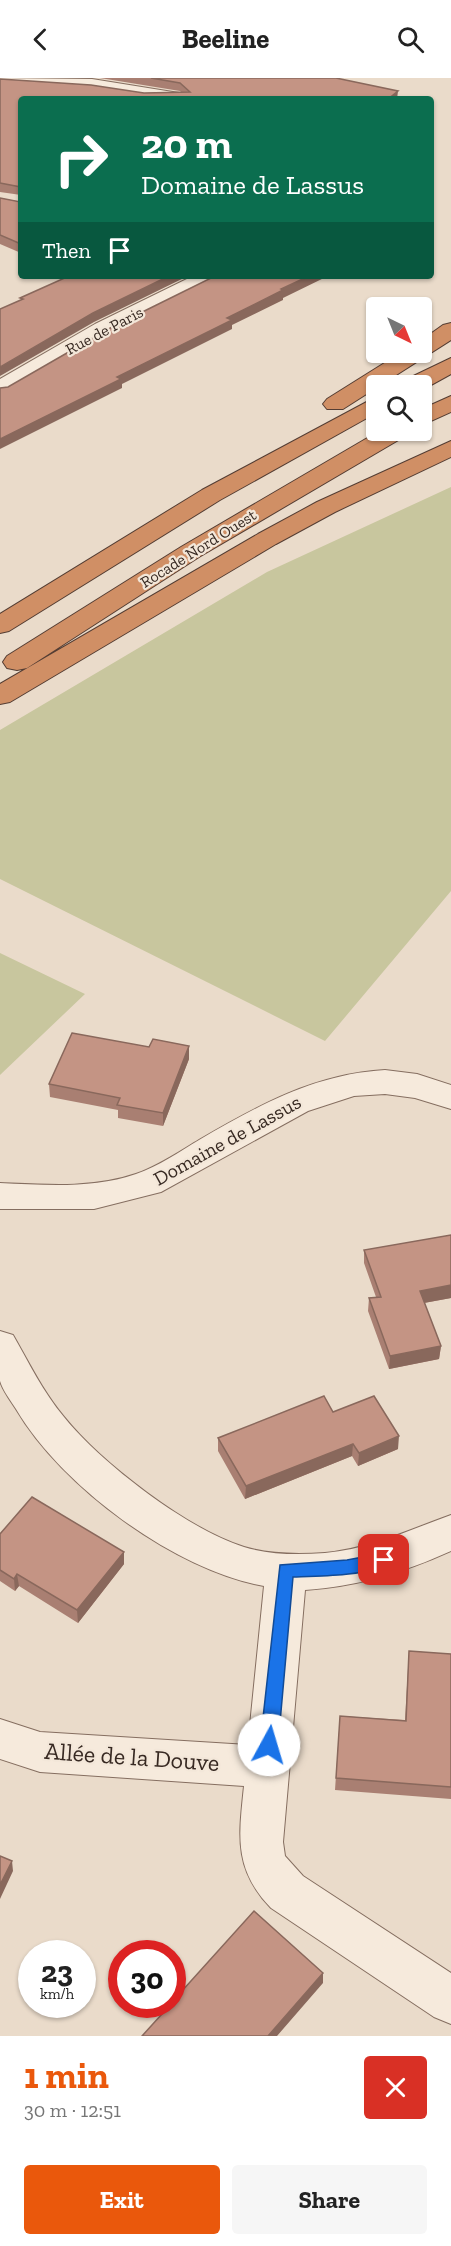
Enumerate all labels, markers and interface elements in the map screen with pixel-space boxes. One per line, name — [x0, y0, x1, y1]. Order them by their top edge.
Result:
icon: back — [24, 23, 57, 56]
text: Beeline — [182, 23, 269, 55]
icon: search — [394, 23, 427, 56]
text: 20 m — [141, 118, 232, 169]
icon: right — [42, 120, 120, 198]
text: Domaine de Lassus — [141, 169, 364, 201]
icon: arrive — [103, 234, 136, 267]
text: Then — [42, 237, 91, 264]
north arrow — [366, 297, 432, 363]
map controls — [366, 297, 432, 441]
street label: Rue de Paris — [62, 302, 146, 359]
button: search — [366, 375, 432, 441]
street label: Rocade Nord Ouest — [137, 505, 260, 592]
street label: Domaine de Lassus — [149, 1089, 305, 1191]
pin — [358, 1534, 409, 1585]
icon: arrive — [367, 1543, 400, 1576]
position arrow — [237, 1713, 301, 1777]
street label: Allée de la Douve — [44, 1736, 220, 1777]
speed limit sign: 30 — [108, 1940, 186, 2018]
text: 23 — [41, 1954, 73, 1990]
text: km/h — [40, 1985, 74, 2003]
text: 1 min — [24, 2054, 109, 2097]
button: close — [364, 2056, 427, 2119]
text: 30 m · 12:51 — [24, 2098, 121, 2122]
button: Exit — [24, 2165, 220, 2234]
button: Share — [232, 2165, 427, 2234]

